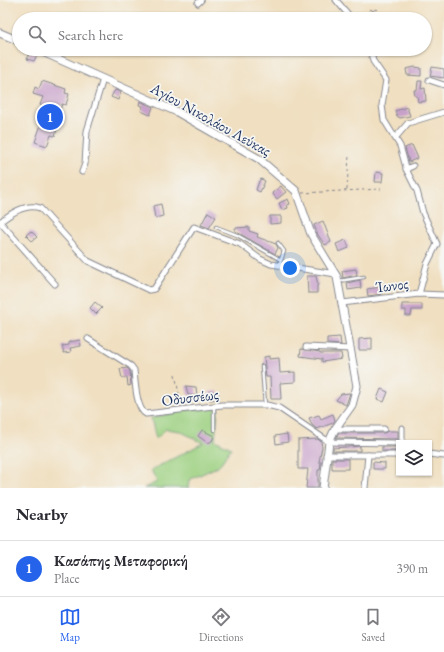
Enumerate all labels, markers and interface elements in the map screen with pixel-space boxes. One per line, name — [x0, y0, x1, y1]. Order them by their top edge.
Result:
search box — [12, 12, 432, 56]
icon: search — [26, 23, 48, 45]
text: Search here — [58, 25, 123, 44]
street label: Αγίου Νικολάου Λεύκας — [147, 78, 274, 160]
pin: 1 — [37, 102, 63, 132]
your location — [280, 258, 300, 278]
street label: Ίωνος — [375, 274, 409, 296]
street label: Οδυσσέως — [160, 384, 220, 410]
map controls — [396, 440, 432, 476]
button: layers — [396, 440, 432, 476]
text: Nearby — [16, 503, 68, 525]
text: Κασάπης Μεταφορική — [54, 551, 188, 570]
text: 1 — [26, 560, 32, 577]
text: 390 m — [397, 560, 428, 577]
text: Place — [54, 570, 80, 587]
tab: Map — [59, 606, 81, 644]
tab: Directions — [199, 606, 243, 644]
tab: Saved — [361, 606, 385, 644]

